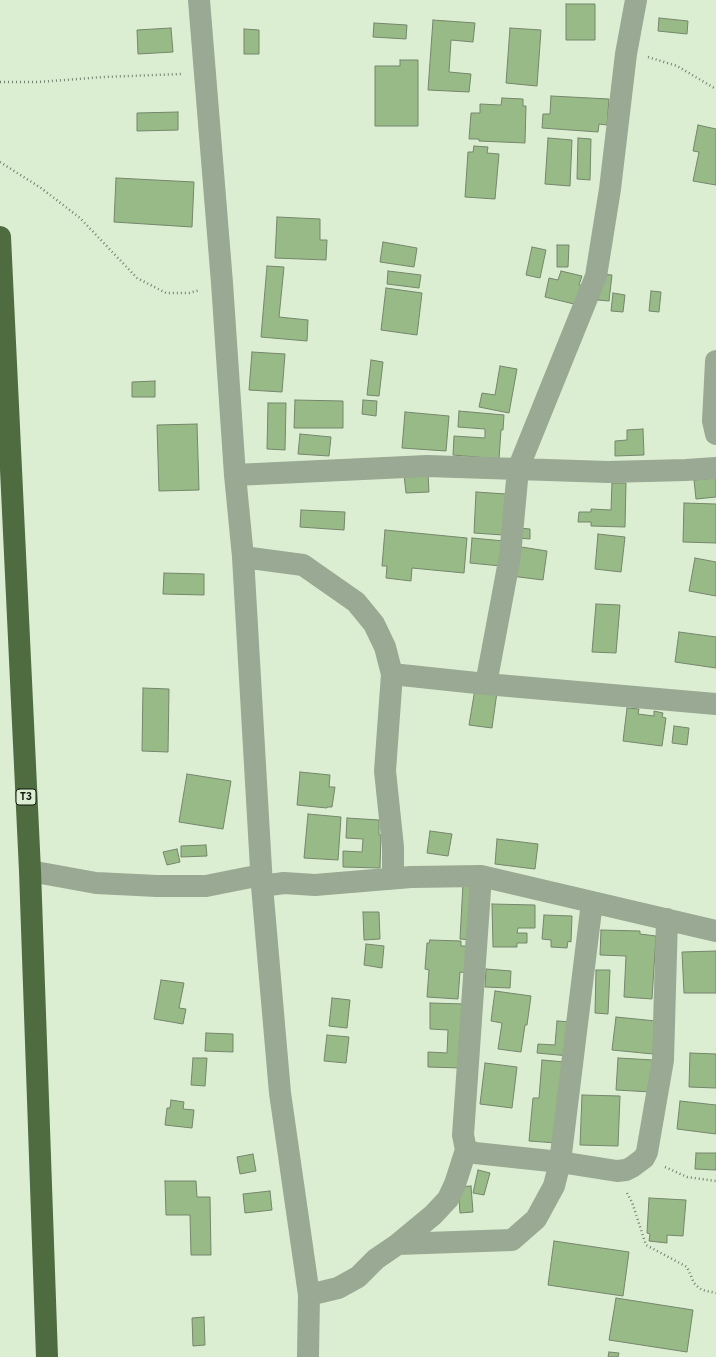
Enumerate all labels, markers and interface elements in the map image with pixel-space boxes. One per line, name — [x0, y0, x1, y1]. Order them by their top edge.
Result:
road number: T3 — [16, 789, 36, 805]

